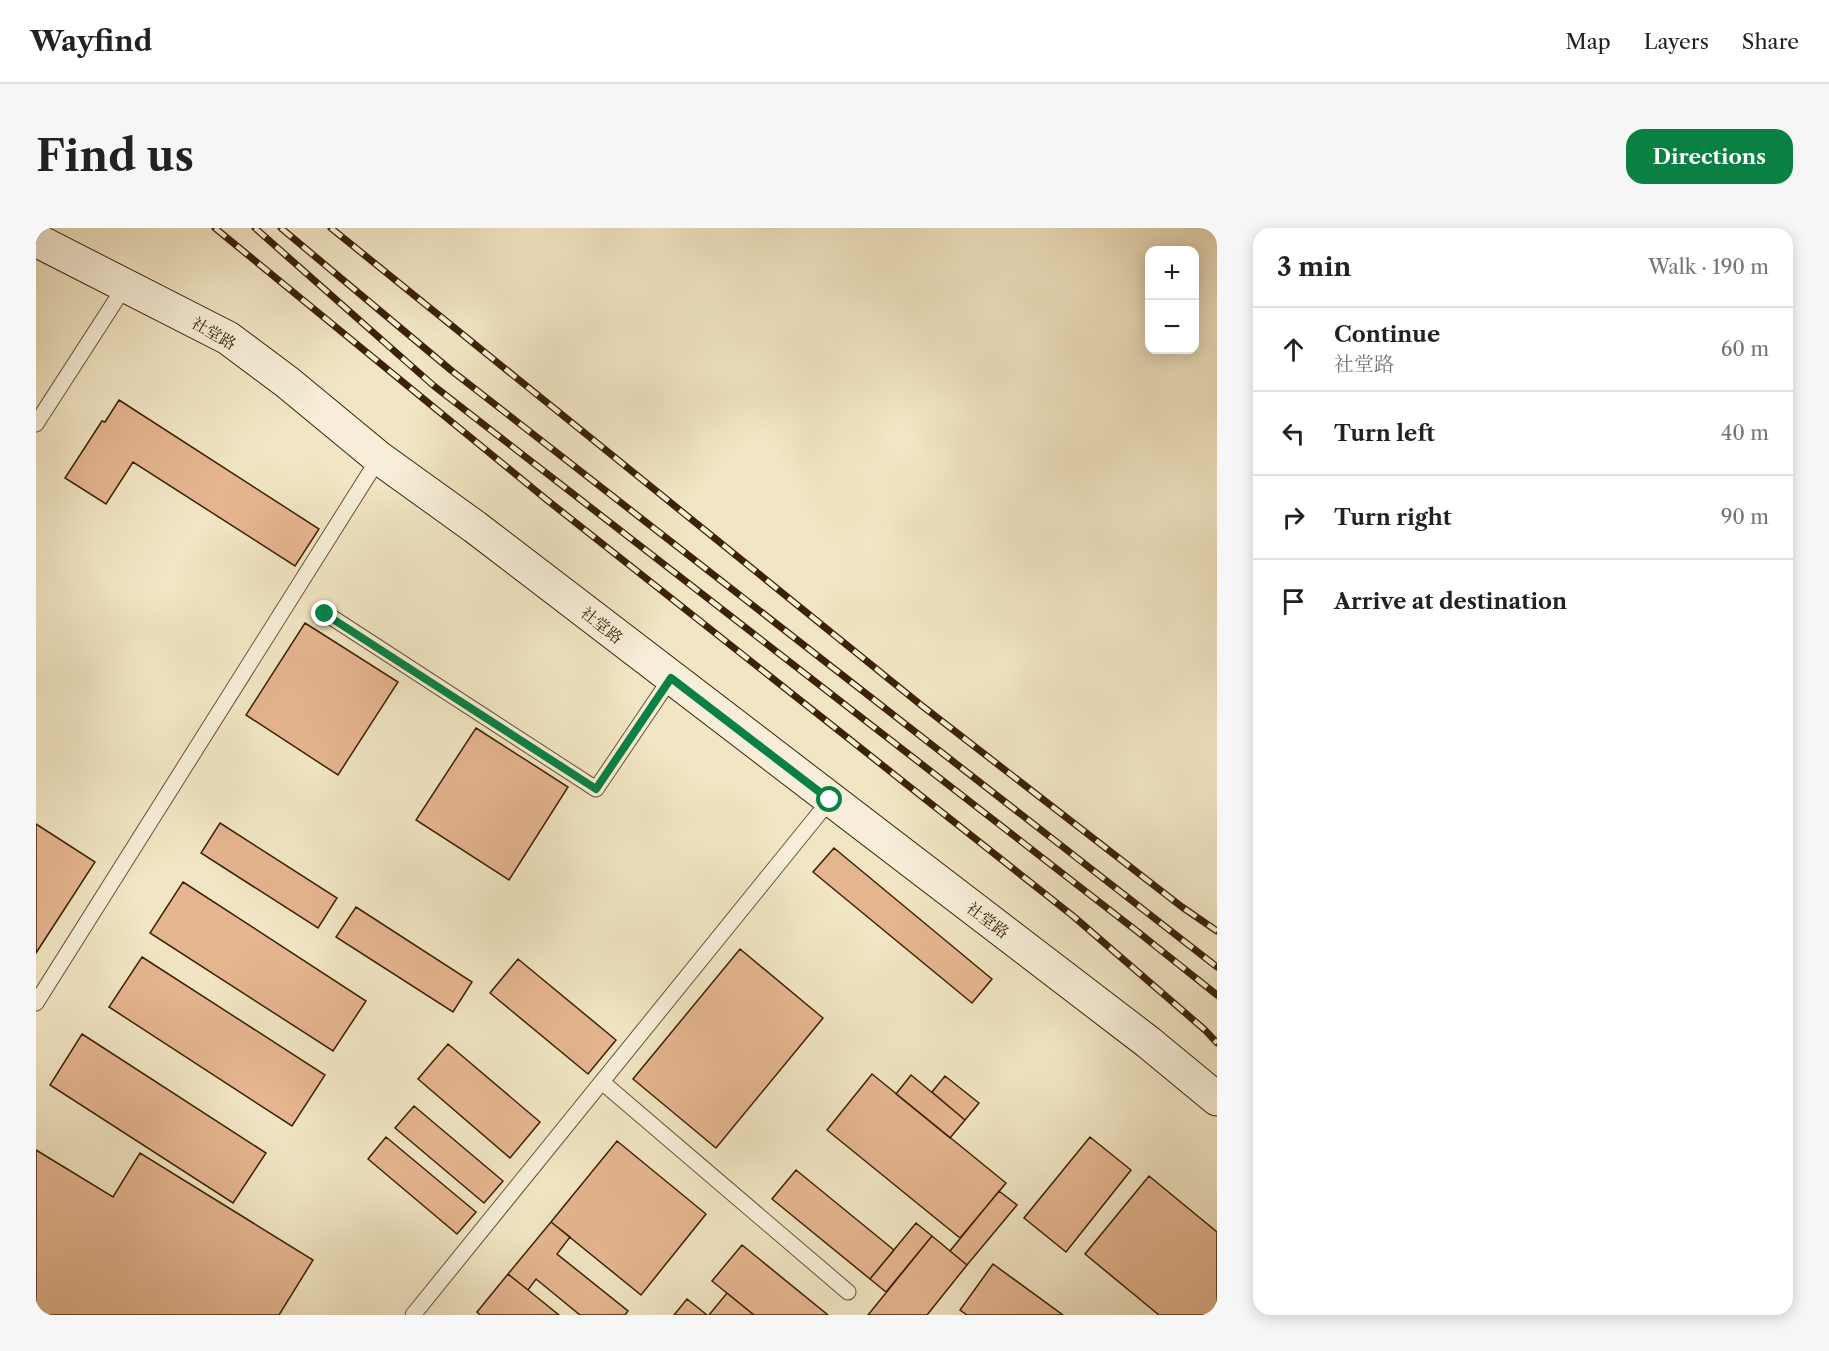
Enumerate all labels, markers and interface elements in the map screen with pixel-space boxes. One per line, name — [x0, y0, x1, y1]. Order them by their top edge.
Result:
text: Wayfind — [30, 24, 152, 58]
text: Map — [1566, 29, 1611, 54]
text: Layers — [1644, 29, 1709, 54]
text: Share — [1742, 29, 1799, 54]
button: Directions — [1626, 129, 1793, 184]
text: Find us — [36, 130, 194, 182]
map controls — [1145, 246, 1199, 354]
button: + — [1145, 246, 1199, 300]
text: 3 min — [1277, 251, 1351, 283]
text: Walk · 190 m — [1648, 255, 1769, 279]
button: − — [1145, 300, 1199, 354]
street label: 社堂路 — [188, 312, 240, 354]
text: Continue — [1334, 321, 1440, 348]
icon: ahead — [1277, 333, 1310, 366]
text: 60 m — [1721, 337, 1769, 361]
text: 社堂路 — [1334, 352, 1394, 376]
icon: left — [1277, 417, 1310, 450]
text: Turn left — [1334, 420, 1435, 447]
text: 40 m — [1721, 421, 1769, 445]
icon: right — [1277, 501, 1310, 534]
text: Turn right — [1334, 504, 1452, 531]
text: 90 m — [1721, 505, 1769, 529]
icon: arrive — [1277, 585, 1310, 618]
text: Arrive at destination — [1334, 588, 1567, 615]
route end — [311, 600, 337, 626]
street label: 社堂路 — [577, 602, 627, 648]
route start — [816, 786, 842, 812]
street label: 社堂路 — [963, 898, 1013, 942]

